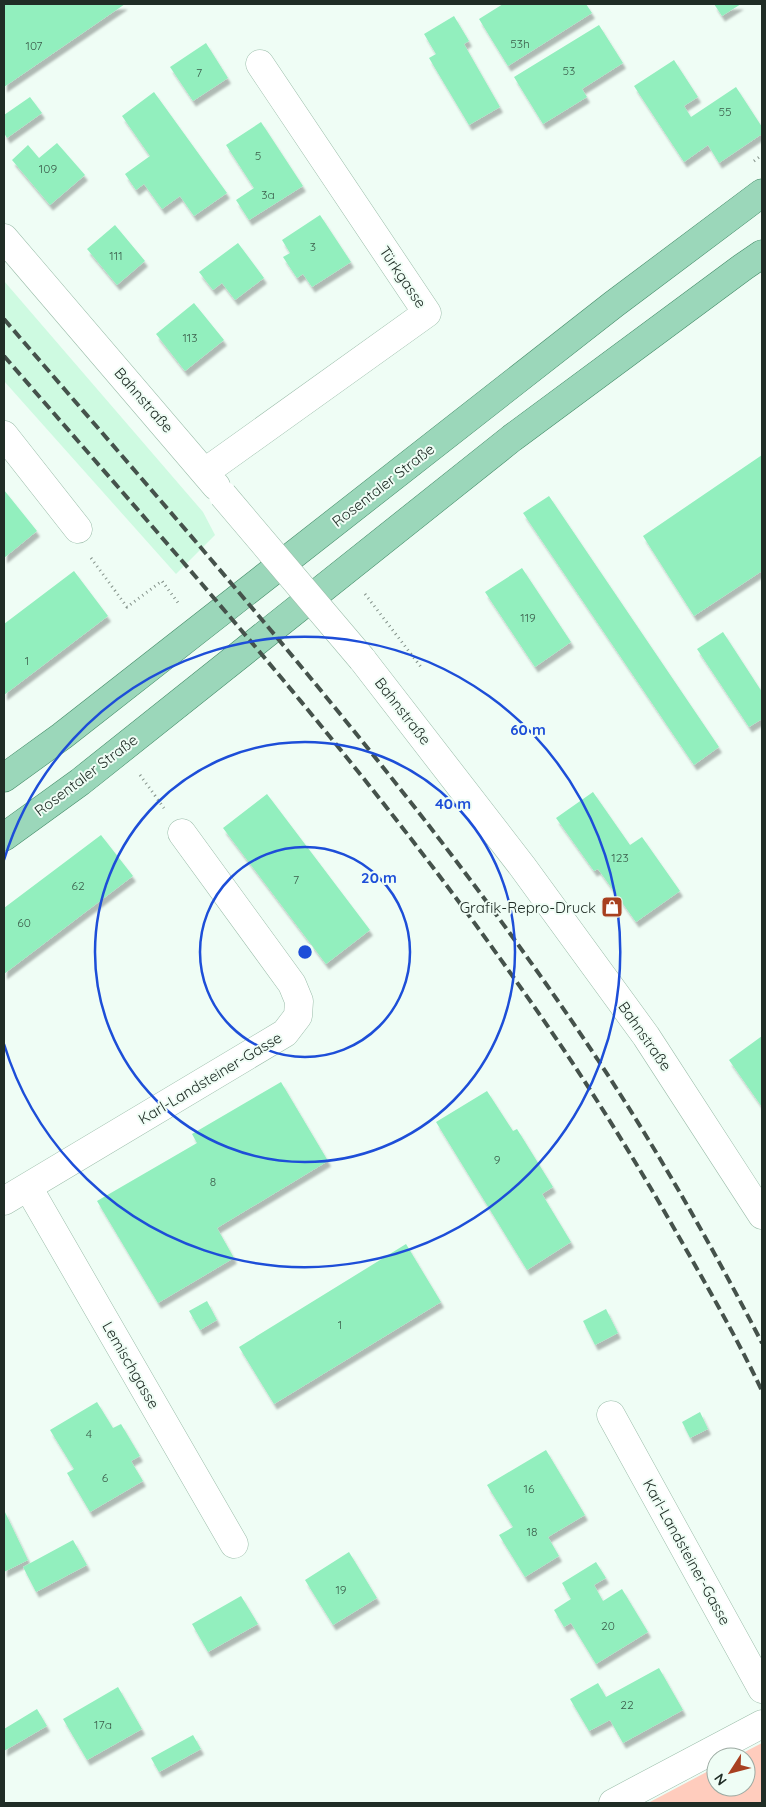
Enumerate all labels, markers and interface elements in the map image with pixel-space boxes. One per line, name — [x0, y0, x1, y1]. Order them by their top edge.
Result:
house number: 53h — [510, 36, 530, 51]
house number: 107 — [25, 38, 43, 53]
house number: 53 — [563, 63, 575, 78]
house number: 7 — [196, 65, 202, 80]
house number: 55 — [718, 104, 732, 119]
house number: 5 — [255, 148, 261, 163]
house number: 109 — [39, 161, 57, 176]
house number: 3a — [261, 187, 275, 202]
house number: 3 — [310, 239, 316, 254]
street label: Türkgasse — [375, 242, 431, 312]
house number: 111 — [109, 248, 123, 263]
house number: 113 — [182, 330, 198, 345]
street label: Bahnstraße — [110, 363, 178, 437]
street label: Rosentaler Straße — [328, 439, 438, 531]
house number: 119 — [520, 610, 536, 625]
house number: 1 — [25, 653, 29, 668]
street label: Bahnstraße — [371, 673, 435, 749]
text: 60 m — [510, 720, 546, 739]
street label: Rosentaler Straße — [30, 730, 142, 820]
text: 40 m — [435, 794, 471, 813]
house number: 123 — [611, 850, 629, 865]
text: 20 m — [361, 868, 397, 887]
house number: 7 — [293, 872, 299, 887]
house number: 62 — [71, 878, 85, 893]
shop icon: Grafik-Repro-Druck — [600, 895, 624, 919]
place label: Grafik-Repro-Druck — [460, 898, 596, 917]
house number: 60 — [17, 915, 31, 930]
centre of rings — [296, 943, 314, 961]
street label: Bahnstraße — [614, 998, 676, 1074]
street label: Karl-Landsteiner-Gasse — [135, 1028, 285, 1128]
house number: 9 — [494, 1152, 501, 1167]
house number: 8 — [210, 1174, 216, 1189]
house number: 1 — [338, 1317, 342, 1332]
street label: Lemischgasse — [98, 1318, 164, 1412]
house number: 4 — [86, 1426, 92, 1441]
house number: 6 — [102, 1470, 109, 1485]
street label: Karl-Landsteiner-Gasse — [639, 1476, 735, 1628]
house number: 16 — [524, 1481, 535, 1496]
house number: 18 — [527, 1524, 537, 1539]
house number: 19 — [335, 1582, 347, 1597]
house number: 20 — [601, 1618, 615, 1633]
house number: 22 — [620, 1697, 634, 1712]
house number: 17a — [94, 1717, 112, 1732]
north arrow — [706, 1747, 756, 1797]
text: N — [710, 1770, 731, 1789]

